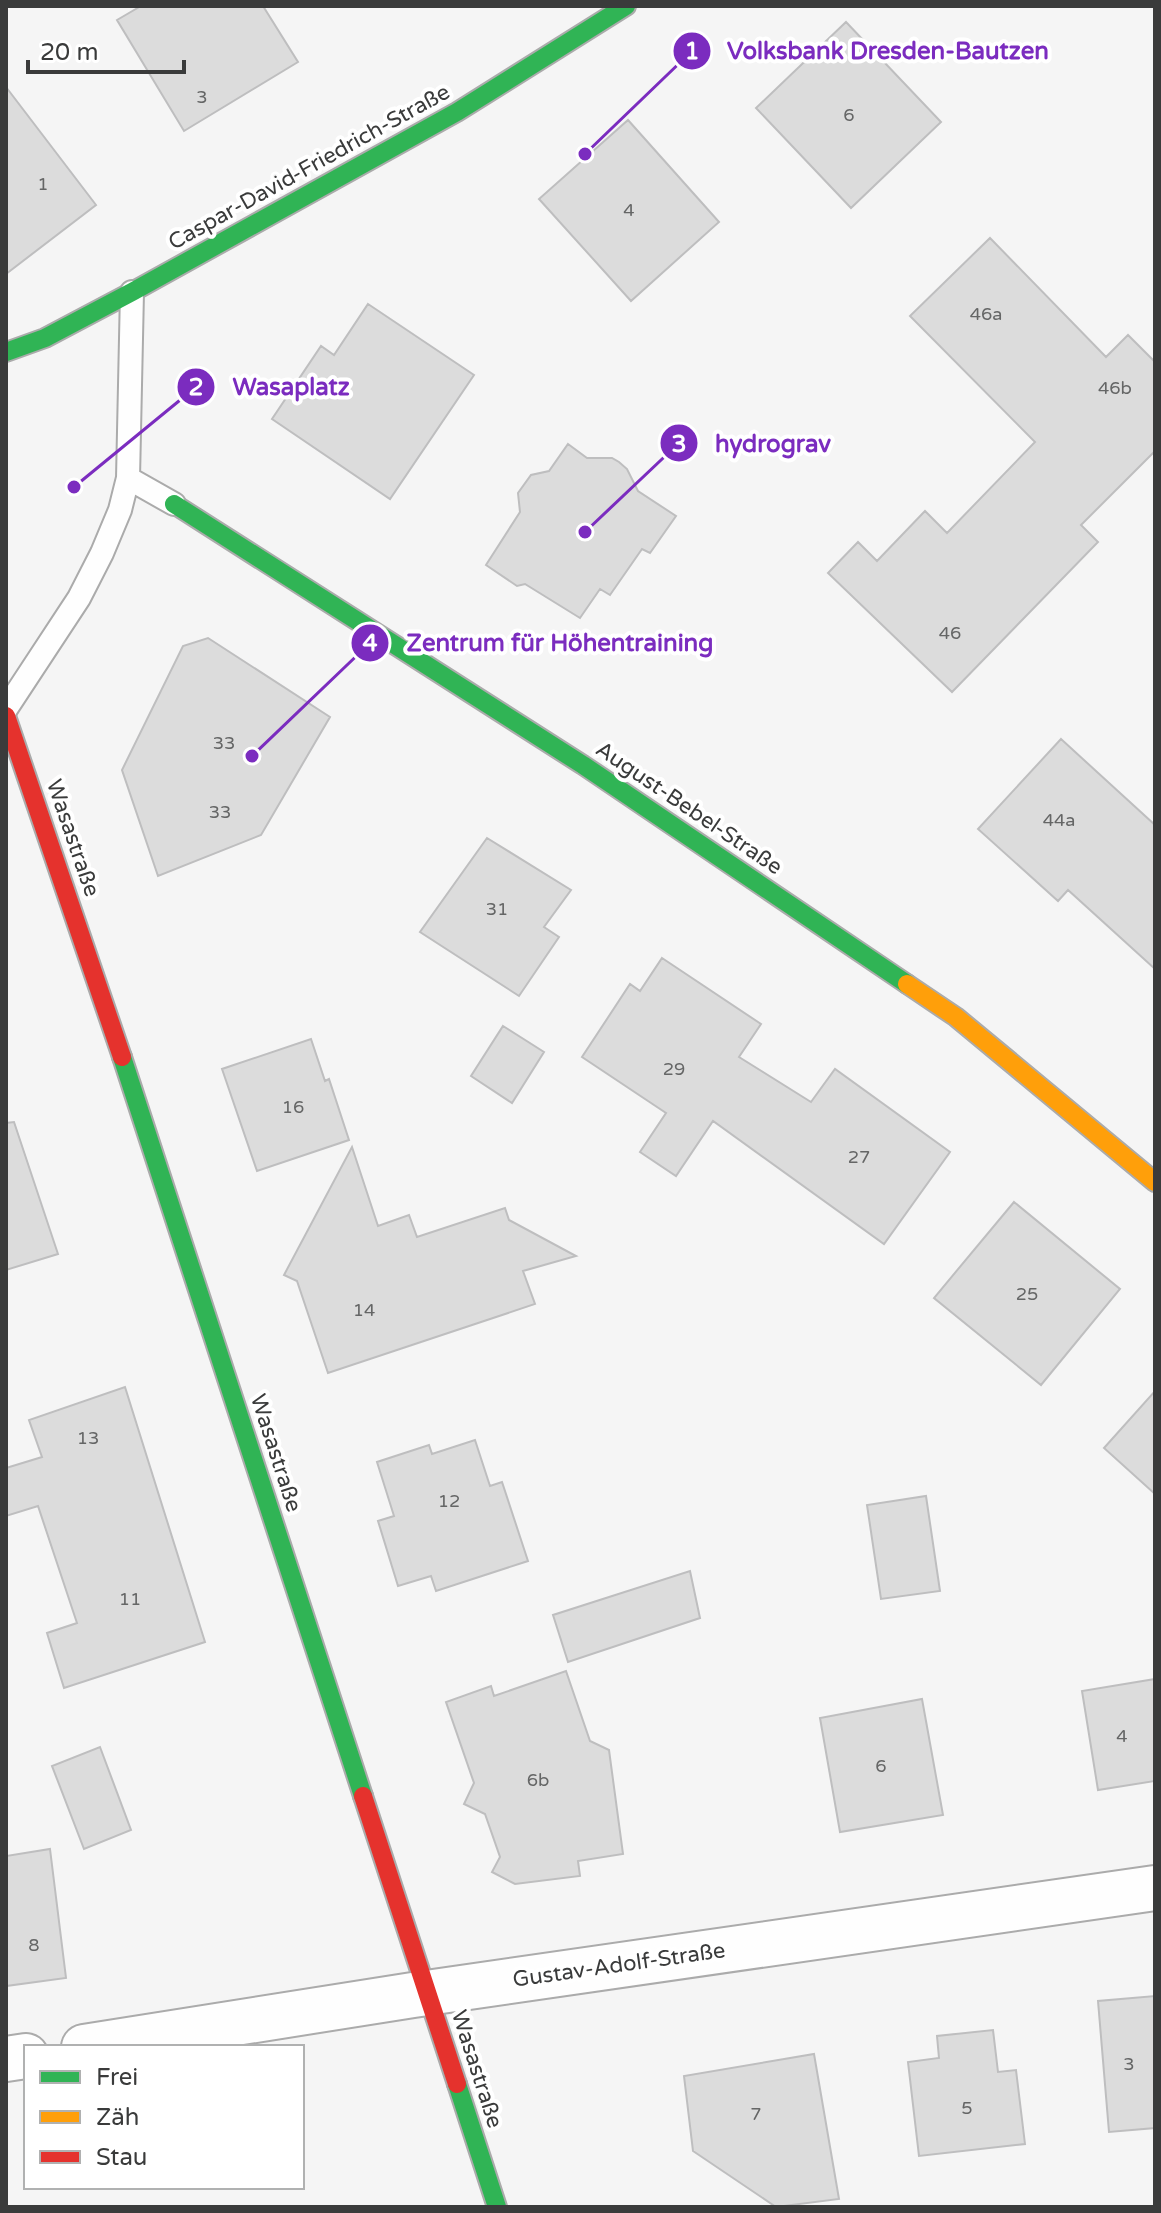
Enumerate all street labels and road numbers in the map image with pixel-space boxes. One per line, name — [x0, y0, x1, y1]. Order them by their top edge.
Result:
street label: Caspar-David-Friedrich-Straße — [164, 79, 454, 255]
street label: August-Bebel-Straße — [591, 736, 787, 880]
street label: Wasastraße — [41, 776, 105, 900]
street label: Wasastraße — [245, 1391, 307, 1515]
street label: Gustav-Adolf-Straße — [511, 1937, 727, 1993]
street label: Wasastraße — [446, 2007, 508, 2131]

